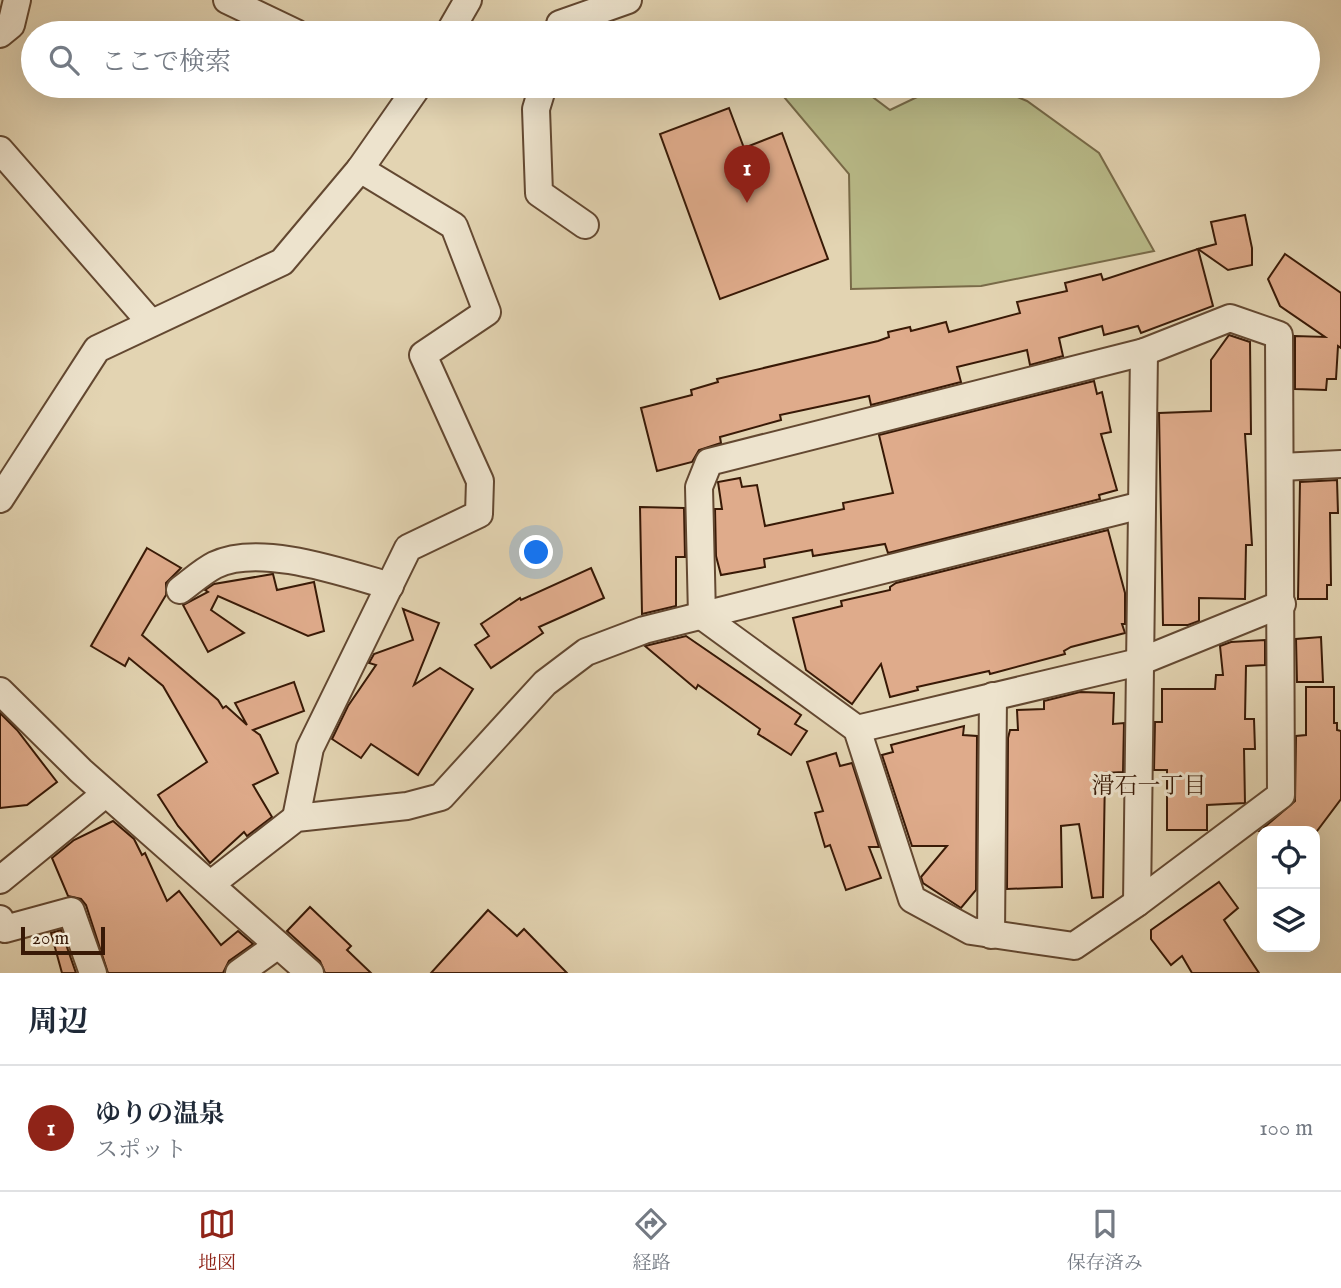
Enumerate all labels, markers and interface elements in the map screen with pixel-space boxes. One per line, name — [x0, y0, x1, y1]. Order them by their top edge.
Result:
search box — [21, 21, 1320, 98]
icon: search — [45, 41, 83, 79]
text: ここで検索 — [101, 46, 231, 79]
pin: 1 — [724, 145, 770, 203]
your location — [519, 535, 553, 569]
district label: 滑石一丁目 — [1092, 772, 1207, 801]
map controls — [1257, 826, 1320, 952]
button: locate — [1257, 826, 1320, 889]
button: layers — [1257, 889, 1320, 952]
scale bar — [21, 924, 105, 956]
text: 20 m — [32, 927, 69, 951]
text: 周辺 — [28, 1004, 88, 1042]
text: ゆりの温泉 — [95, 1098, 225, 1131]
text: 1 — [47, 1114, 55, 1143]
text: 100 m — [1259, 1114, 1313, 1143]
text: スポット — [95, 1136, 187, 1165]
tab: 地図 — [198, 1205, 236, 1276]
tab: 経路 — [632, 1205, 671, 1276]
tab: 保存済み — [1067, 1205, 1143, 1276]

